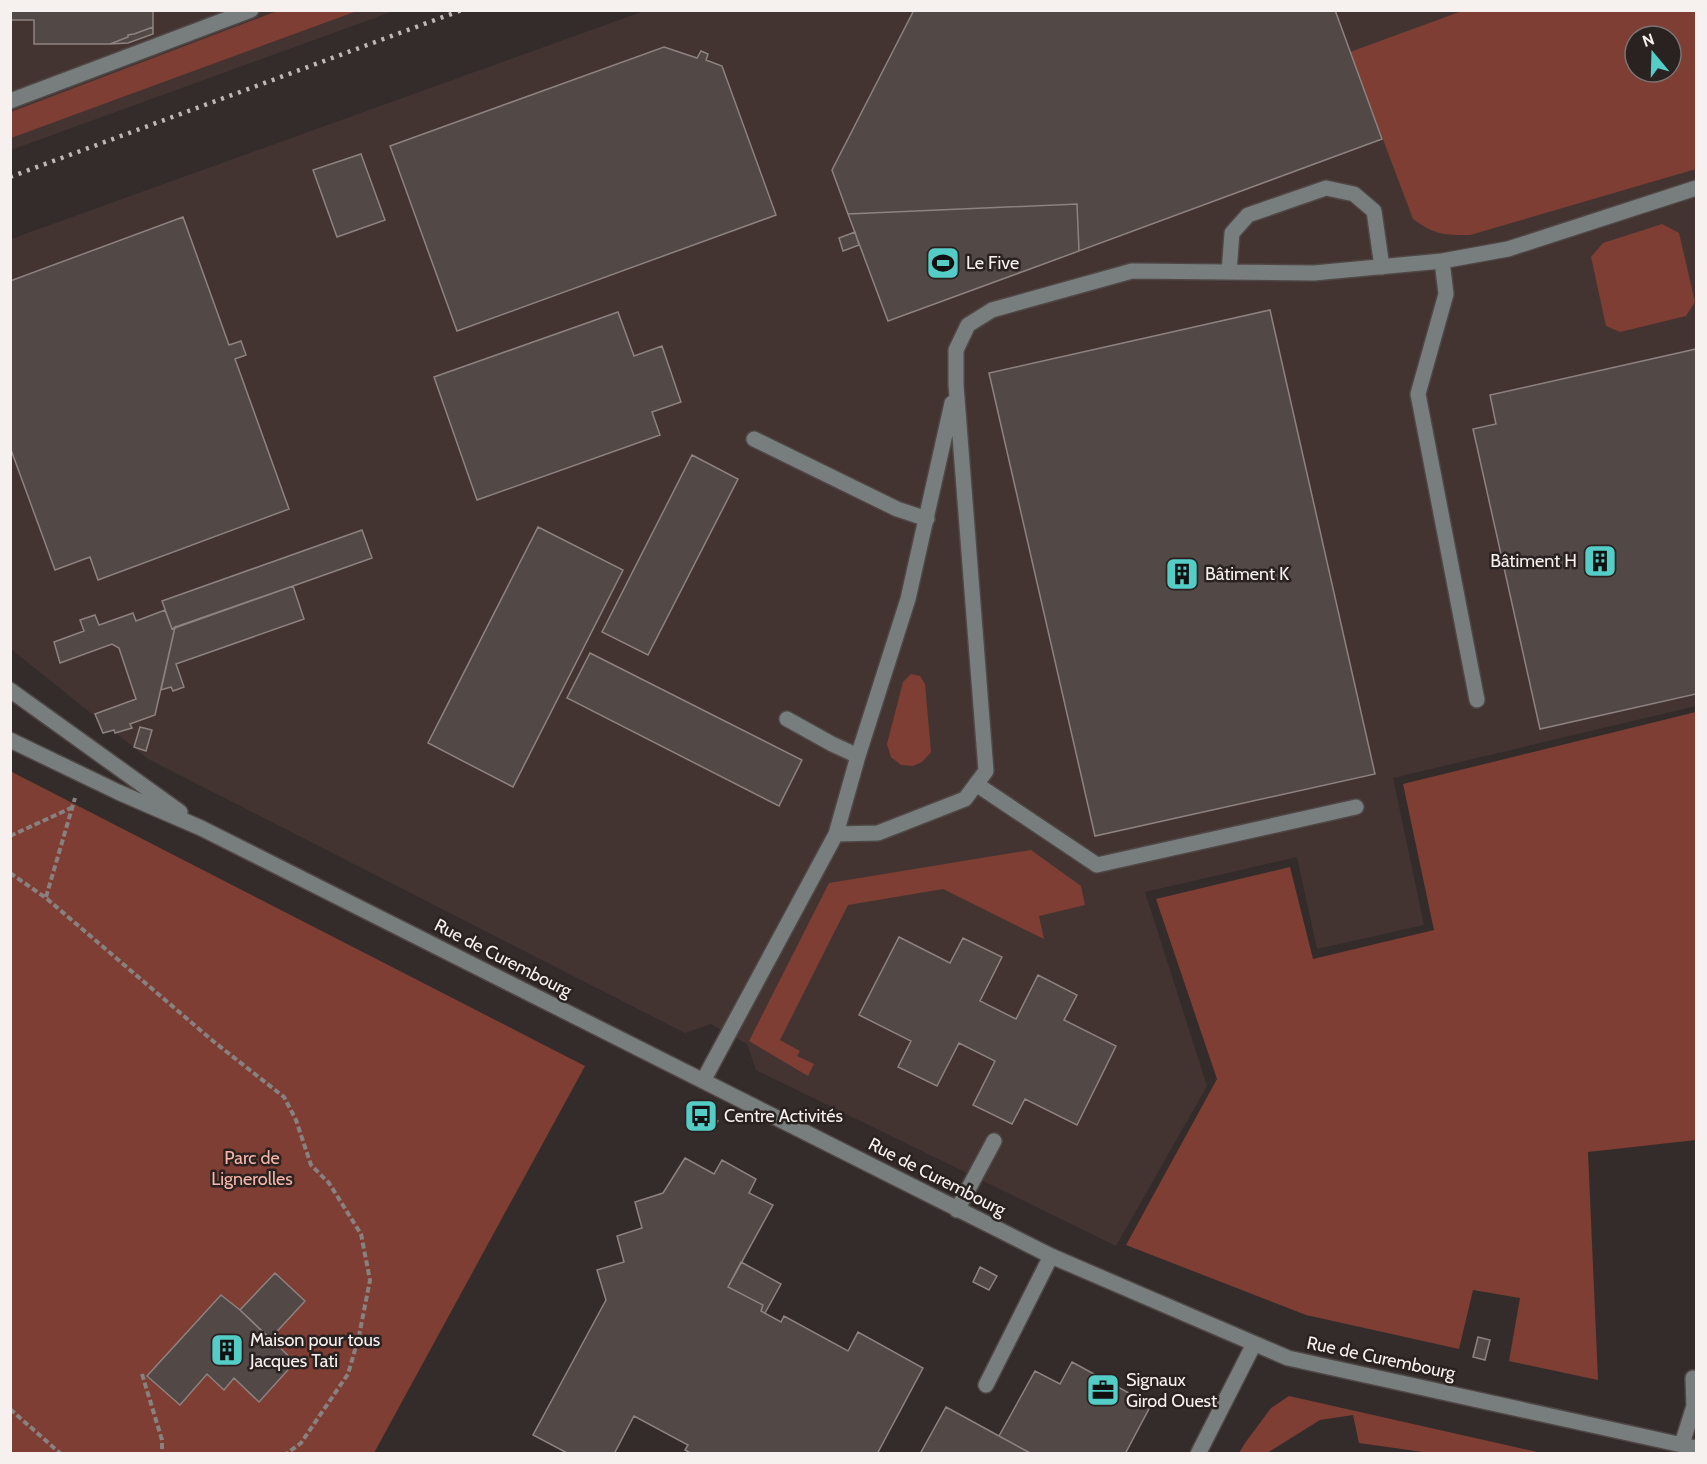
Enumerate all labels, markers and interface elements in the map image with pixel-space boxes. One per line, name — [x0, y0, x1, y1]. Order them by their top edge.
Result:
north arrow — [1623, 24, 1683, 84]
text: N — [1640, 29, 1657, 51]
sports icon: Le Five — [925, 245, 961, 281]
place label: Le Five — [966, 252, 1019, 274]
building icon: Bâtiment H — [1582, 543, 1618, 579]
place label: Bâtiment H — [1490, 550, 1577, 572]
building icon: Bâtiment K — [1164, 556, 1200, 592]
place label: Bâtiment K — [1205, 563, 1290, 585]
street label: Rue de Curembourg — [431, 914, 576, 1003]
bus stop icon: Centre Activités — [683, 1098, 719, 1134]
place label: Centre Activités — [724, 1105, 843, 1127]
street label: Rue de Curembourg — [865, 1133, 1010, 1222]
park label: Parc de Lignerolles — [211, 1147, 293, 1190]
place label: Maison pour tous Jacques Tati — [249, 1329, 380, 1372]
building icon: Maison pour tous Jacques Tati — [209, 1332, 245, 1368]
street label: Rue de Curembourg — [1305, 1332, 1458, 1385]
place label: Signaux Girod Ouest — [1126, 1369, 1217, 1412]
office icon: Signaux Girod Ouest — [1085, 1372, 1121, 1408]

